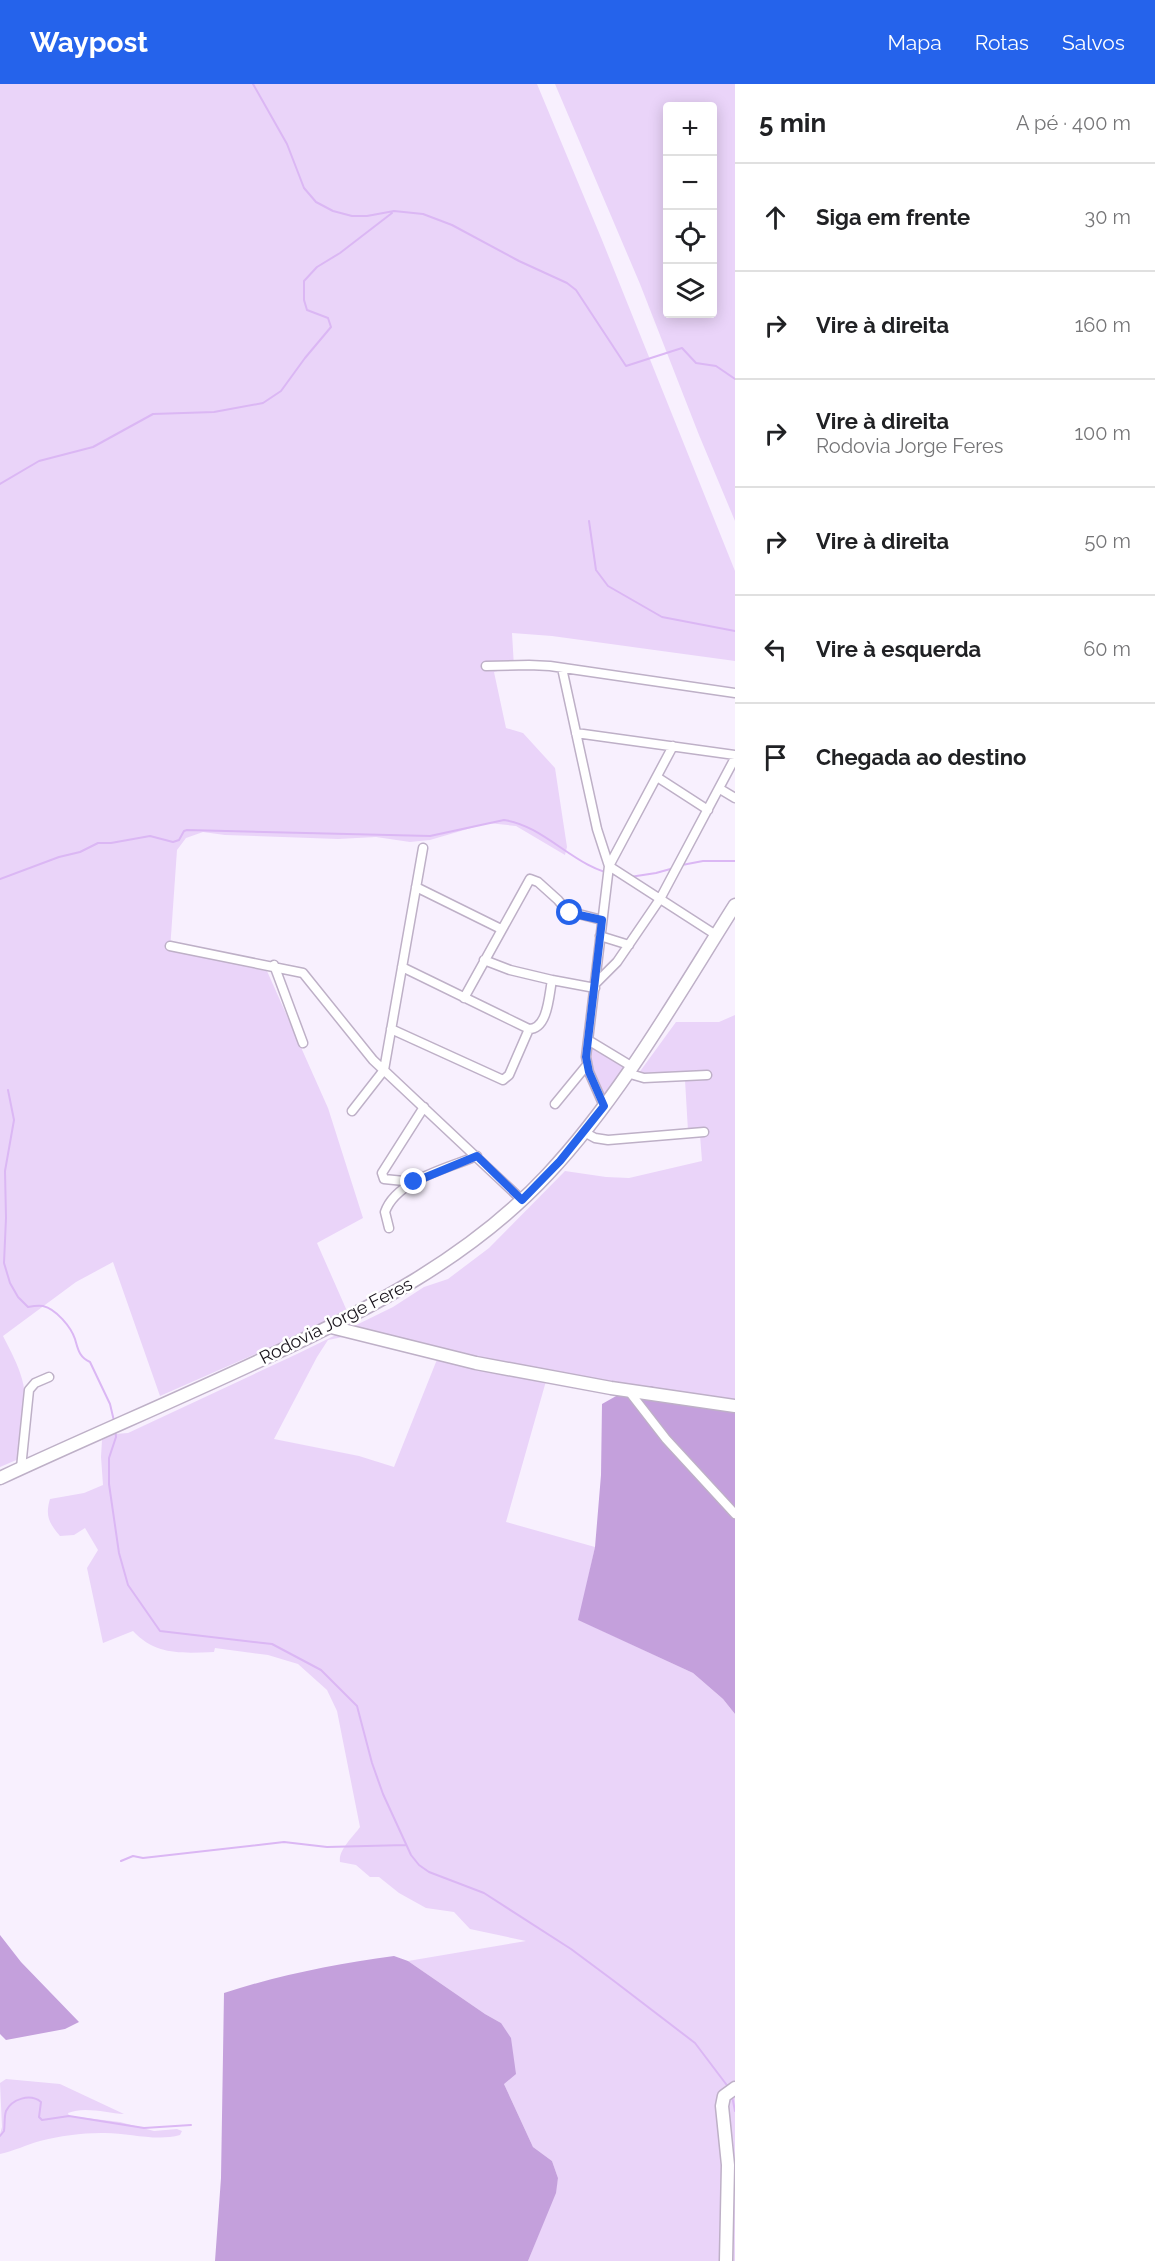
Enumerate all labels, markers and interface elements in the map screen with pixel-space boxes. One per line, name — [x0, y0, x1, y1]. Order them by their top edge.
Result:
text: Waypost — [30, 26, 148, 59]
text: Mapa — [888, 30, 942, 55]
text: Rotas — [975, 30, 1029, 55]
text: Salvos — [1062, 30, 1125, 55]
map controls — [663, 102, 717, 318]
button: + — [663, 102, 717, 156]
text: 5 min — [759, 108, 826, 138]
text: A pé · 400 m — [1016, 111, 1131, 135]
button: − — [663, 156, 717, 210]
icon: ahead — [759, 201, 792, 234]
text: Siga em frente — [816, 204, 970, 230]
text: 30 m — [1085, 205, 1131, 229]
button: locate — [663, 210, 717, 264]
button: layers — [663, 264, 717, 318]
icon: right — [759, 309, 792, 342]
text: Vire à direita — [816, 312, 949, 338]
text: 160 m — [1075, 313, 1131, 337]
text: Vire à direita — [816, 408, 949, 434]
icon: right — [759, 417, 792, 450]
text: 100 m — [1074, 421, 1131, 445]
text: Rodovia Jorge Feres — [816, 434, 1003, 458]
icon: right — [759, 525, 792, 558]
text: Vire à direita — [816, 528, 949, 554]
text: 50 m — [1084, 529, 1131, 553]
icon: left — [759, 633, 792, 666]
text: Vire à esquerda — [816, 636, 981, 662]
text: 60 m — [1083, 637, 1131, 661]
icon: arrive — [759, 741, 792, 774]
text: Chegada ao destino — [816, 744, 1026, 770]
route start — [556, 899, 582, 925]
route end — [400, 1168, 426, 1194]
street label: Rodovia Jorge Feres — [256, 1273, 416, 1368]

